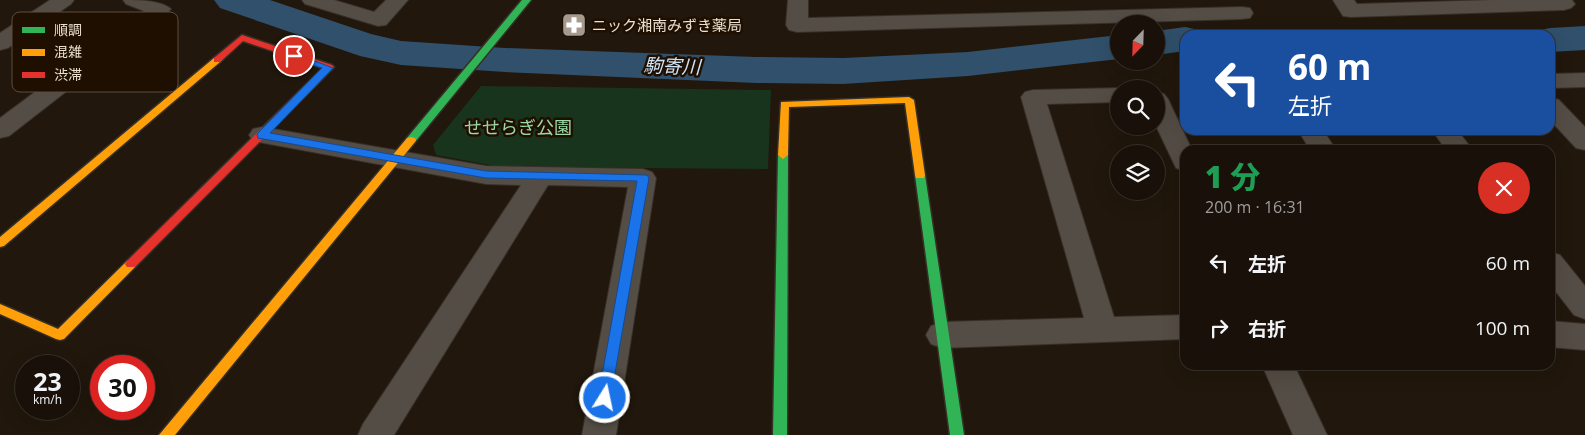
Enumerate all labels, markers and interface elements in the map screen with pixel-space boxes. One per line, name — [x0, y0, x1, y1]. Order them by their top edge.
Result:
legend — [12, 12, 178, 92]
pharmacy icon: ニック湘南みずき薬局 — [561, 12, 587, 38]
place label: ニック湘南みずき薬局 — [592, 15, 742, 35]
north arrow — [1110, 15, 1165, 70]
map controls — [1110, 15, 1165, 200]
text: 順調 — [54, 20, 82, 39]
pin — [273, 35, 315, 77]
text: 混雑 — [54, 42, 82, 61]
icon: arrive — [280, 42, 308, 70]
text: 60 m — [1288, 43, 1371, 90]
icon: left — [1205, 50, 1270, 115]
water label: 駒寄川 — [643, 52, 703, 80]
text: 渋滞 — [54, 65, 82, 84]
button: search — [1110, 80, 1165, 135]
text: 左折 — [1288, 90, 1332, 120]
park label: せせらぎ公園 — [464, 115, 572, 139]
button: layers — [1110, 145, 1165, 200]
text: 1 分 — [1205, 156, 1260, 197]
button: close — [1478, 162, 1530, 214]
text: 200 m · 16:31 — [1205, 196, 1305, 218]
icon: left — [1205, 249, 1233, 277]
text: 60 m — [1486, 250, 1530, 276]
text: 左折 — [1248, 251, 1286, 277]
icon: right — [1205, 314, 1233, 342]
text: 100 m — [1475, 315, 1530, 341]
text: 右折 — [1248, 316, 1286, 342]
speed limit sign: 30 — [90, 355, 155, 420]
text: 23 — [33, 364, 62, 398]
position arrow — [578, 371, 630, 423]
text: km/h — [33, 391, 62, 408]

